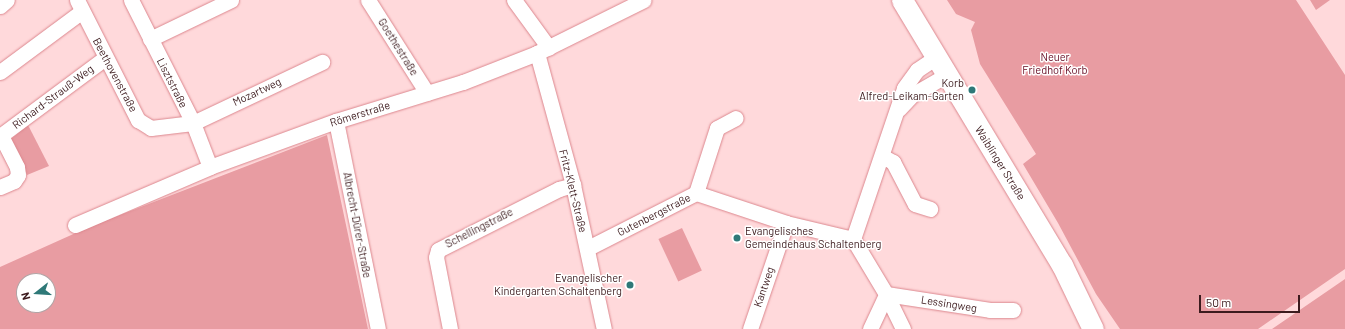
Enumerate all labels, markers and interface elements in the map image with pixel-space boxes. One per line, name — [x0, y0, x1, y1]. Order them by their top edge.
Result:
street label: Goethestraße — [375, 16, 421, 78]
street label: Beethovenstraße — [90, 36, 140, 114]
park label: Neuer Friedhof Korb — [1022, 51, 1088, 77]
street label: Lisztstraße — [154, 56, 190, 110]
street label: Richard-Strauß-Weg — [10, 62, 96, 132]
street label: Mozartweg — [231, 75, 283, 109]
place label: Korb Alfred-Leikam-Garten — [859, 77, 964, 103]
marker: Korb Alfred-Leikam-Garten — [967, 85, 977, 95]
street label: Römerstraße — [328, 99, 392, 129]
street label: Waiblinger Straße — [972, 124, 1028, 202]
street label: Fritz-Klett-Straße — [556, 148, 590, 234]
street label: Albrecht-Dürer-Straße — [340, 171, 374, 279]
street label: Gutenbergstraße — [615, 191, 693, 239]
street label: Schellingstraße — [443, 205, 515, 251]
place label: Evangelisches Gemeindehaus Schaltenberg — [745, 225, 881, 251]
marker: Evangelisches Gemeindehaus Schaltenberg — [732, 233, 742, 243]
street label: Kantweg — [751, 265, 777, 309]
place label: Evangelischer Kindergarten Schaltenberg — [494, 272, 622, 298]
north arrow — [16, 273, 56, 313]
marker: Evangelischer Kindergarten Schaltenberg — [625, 280, 635, 290]
scale bar — [1201, 287, 1302, 313]
text: N — [18, 291, 32, 302]
street label: Lessingweg — [920, 293, 978, 315]
text: 50 m — [1206, 295, 1231, 309]

